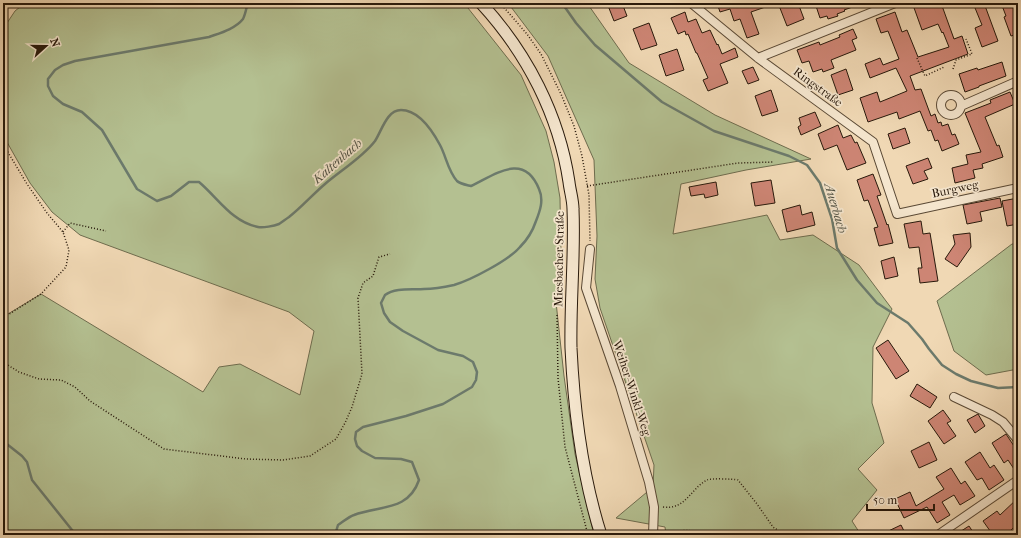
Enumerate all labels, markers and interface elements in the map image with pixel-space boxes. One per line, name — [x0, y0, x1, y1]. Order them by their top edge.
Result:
north arrow — [26, 26, 66, 66]
text: N — [47, 36, 63, 49]
street label: Ringstraße — [791, 64, 845, 110]
water label: Kaltenbach — [309, 135, 365, 187]
street label: Burgweg — [930, 177, 980, 201]
water label: Auerbach — [821, 179, 850, 235]
street label: Miesbacher Straße — [551, 211, 567, 307]
street label: Weiher-Winkl-Weg — [610, 338, 654, 438]
scale bar — [867, 486, 934, 512]
text: 50 m — [873, 493, 897, 507]

